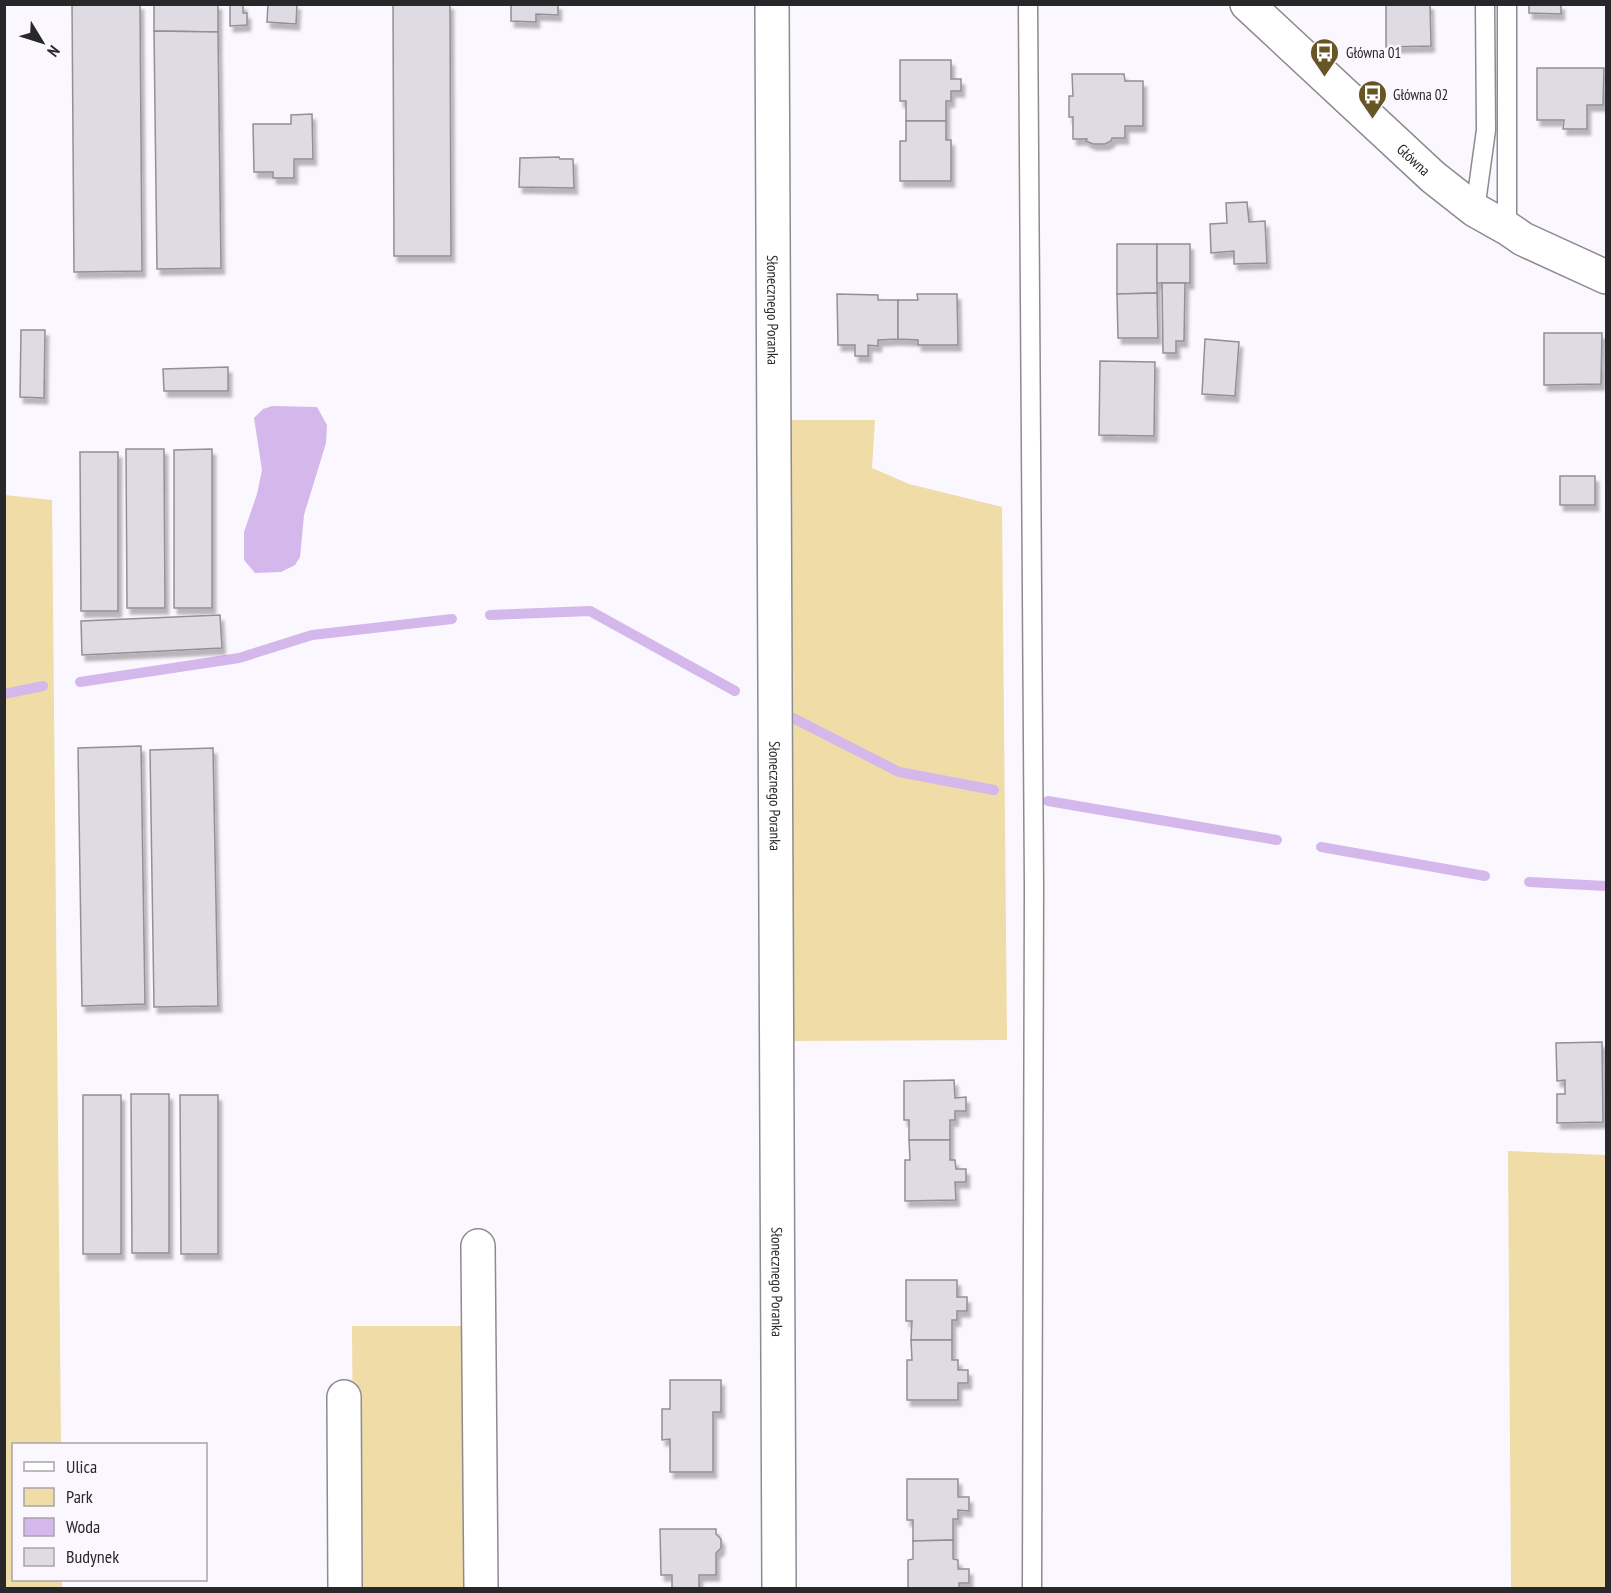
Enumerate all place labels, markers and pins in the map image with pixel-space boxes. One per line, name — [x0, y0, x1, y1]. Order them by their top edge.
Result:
bus stop icon: Główna 01 — [1309, 36, 1341, 78]
place label: Główna 01 — [1346, 43, 1401, 62]
bus stop icon: Główna 02 — [1356, 78, 1388, 120]
place label: Główna 02 — [1393, 85, 1448, 104]

